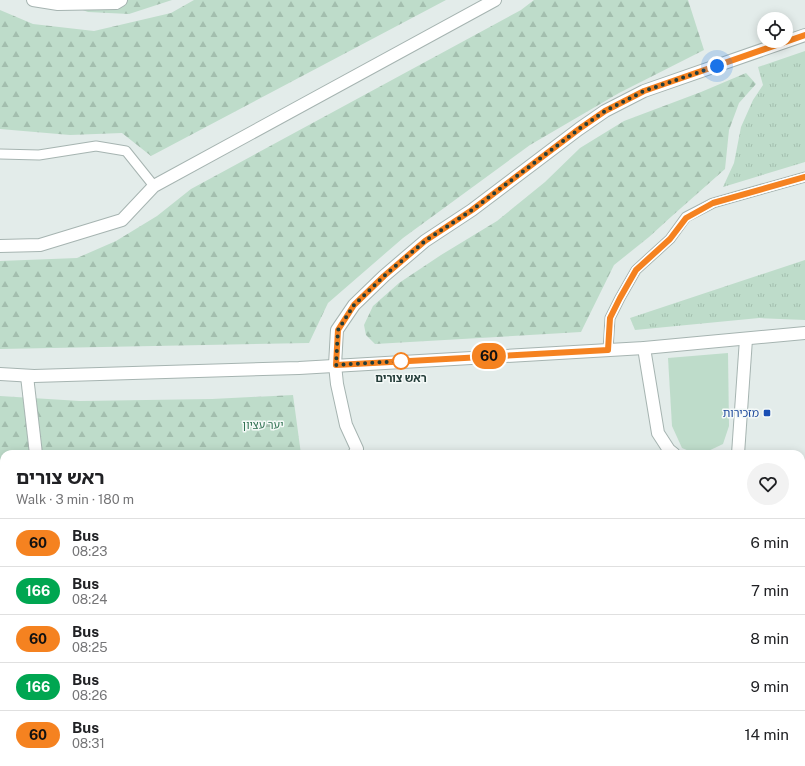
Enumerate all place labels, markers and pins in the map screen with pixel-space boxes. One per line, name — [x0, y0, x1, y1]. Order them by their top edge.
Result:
marker: ראש צורים — [392, 352, 410, 370]
place label: ראש צורים — [375, 372, 427, 384]
place label: מזכירות — [723, 407, 759, 419]
marker: מזכירות — [762, 408, 772, 418]

